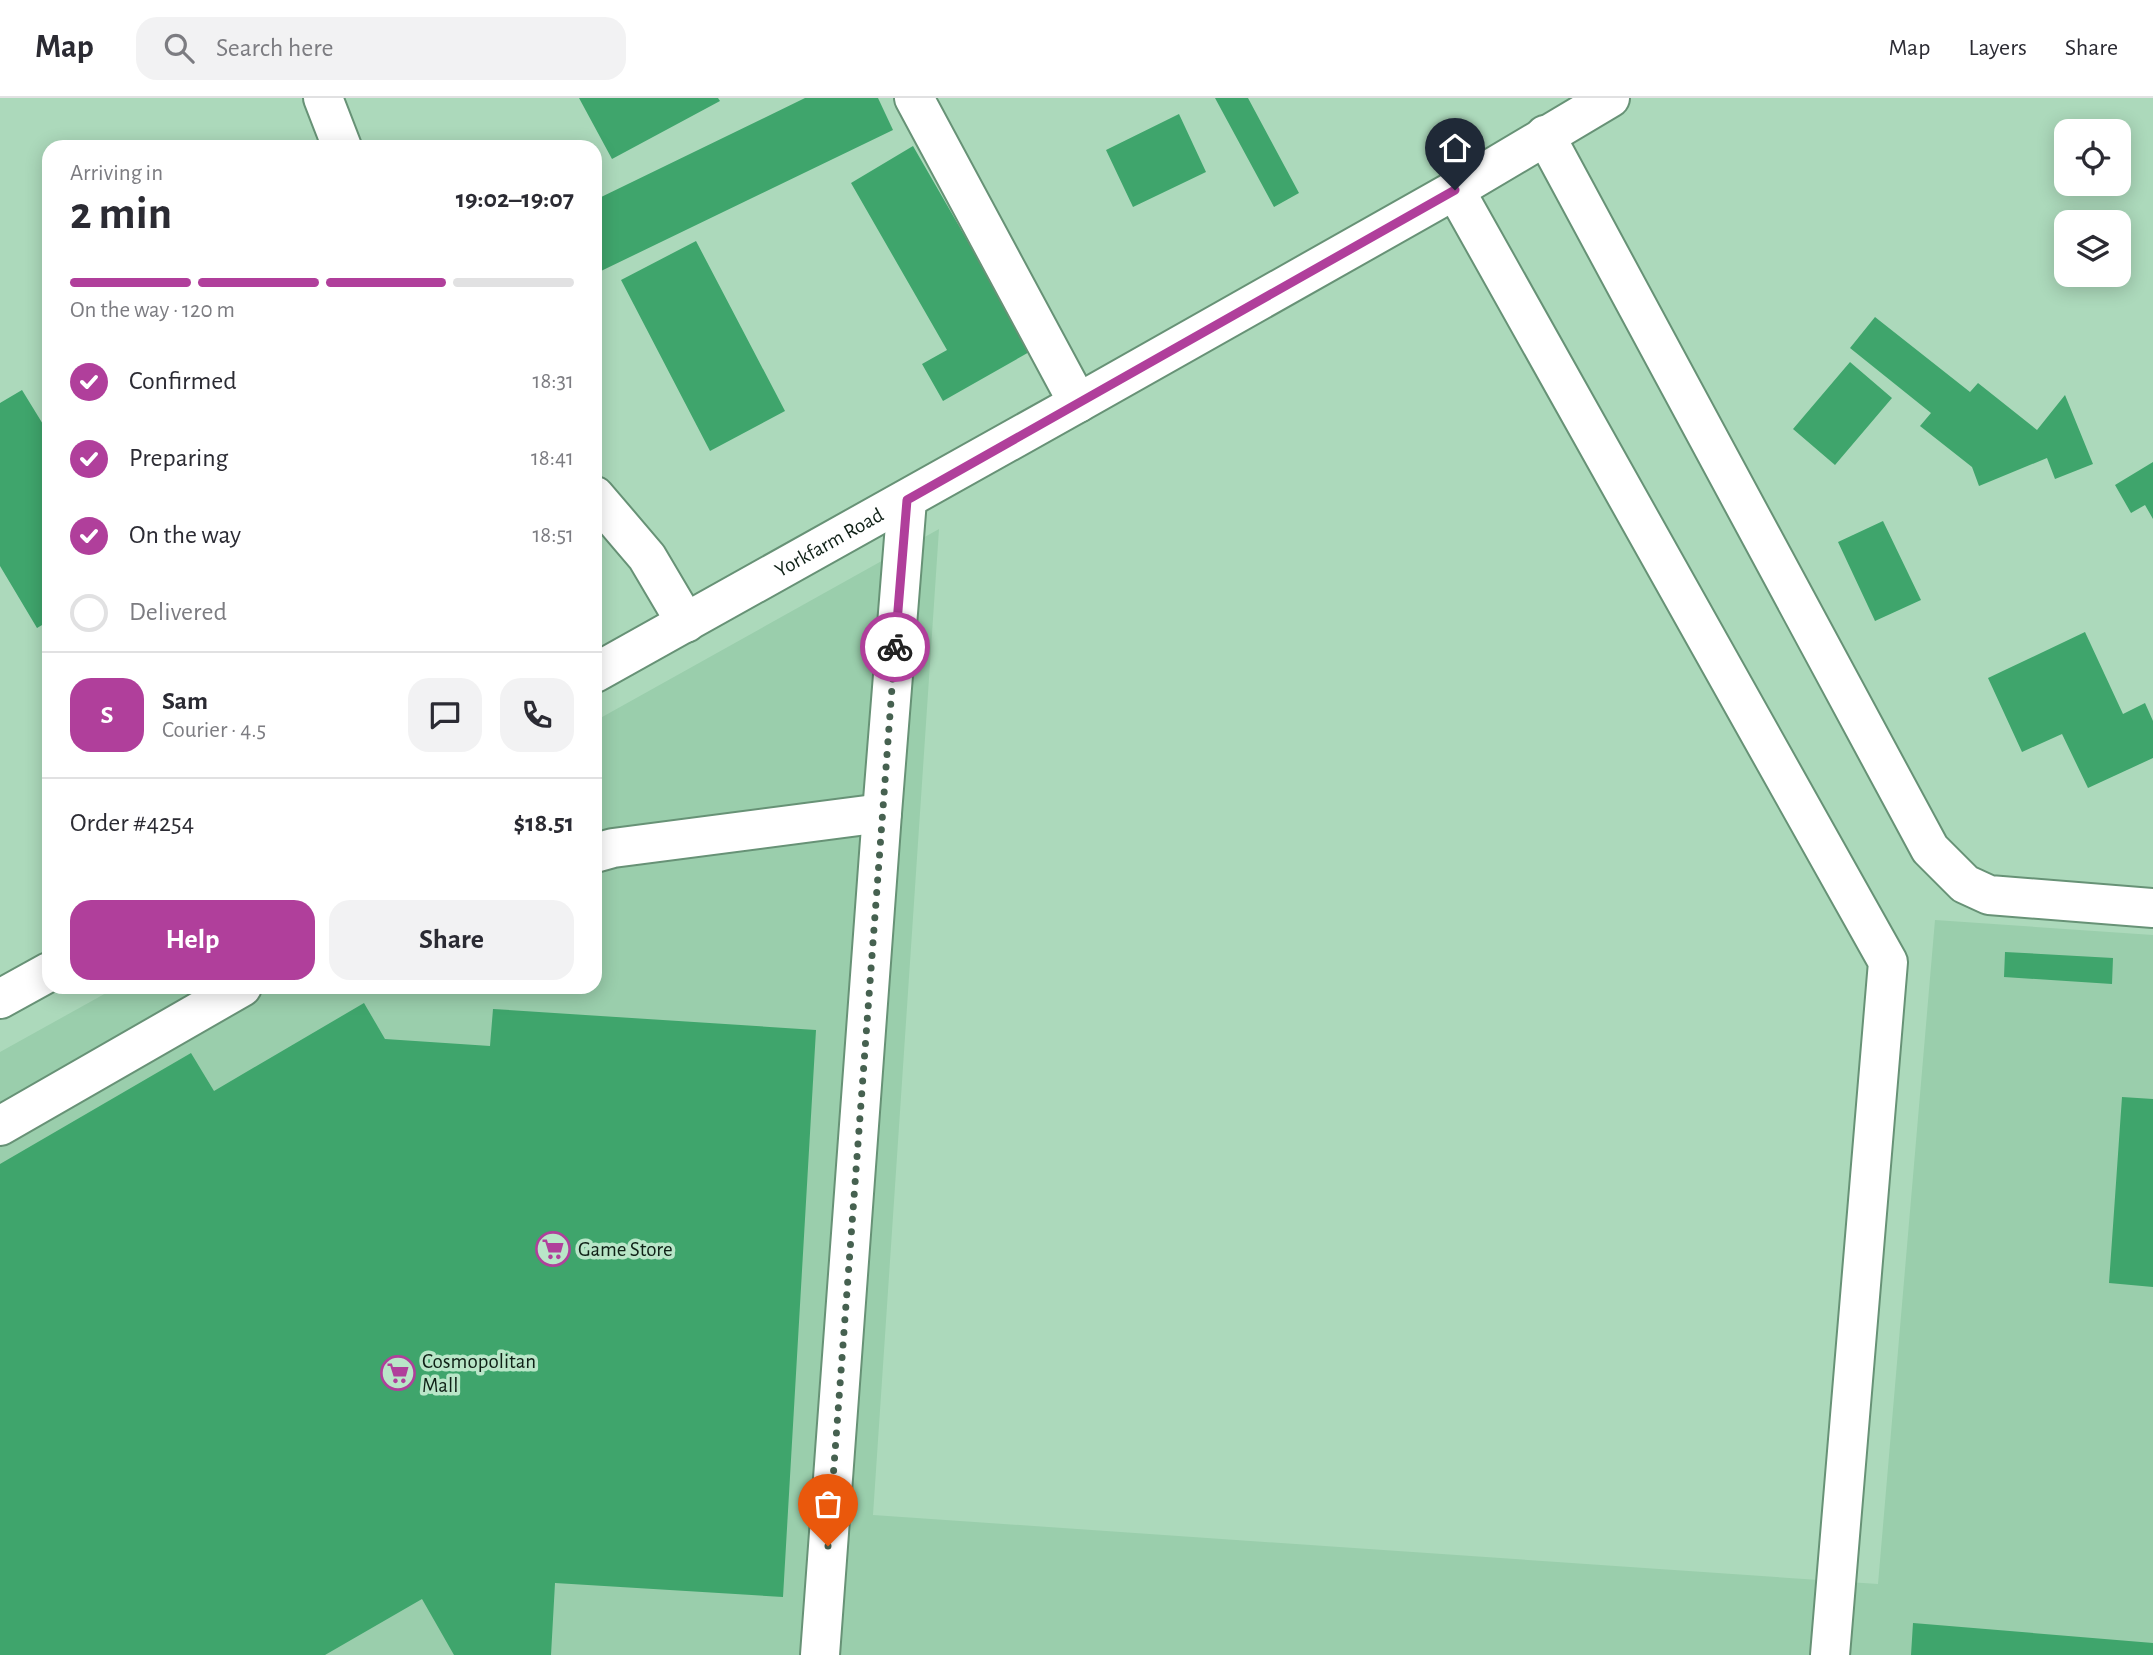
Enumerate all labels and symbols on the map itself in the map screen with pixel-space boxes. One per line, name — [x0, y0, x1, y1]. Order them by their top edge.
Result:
pin — [1425, 118, 1485, 190]
street label: Yorkfarm Road — [771, 504, 887, 581]
courier — [860, 612, 930, 682]
supermarket icon: Game Store — [534, 1230, 572, 1268]
place label: Game Store — [578, 1239, 673, 1260]
place label: Cosmopolitan Mall — [422, 1351, 536, 1396]
supermarket icon: Cosmopolitan Mall — [379, 1354, 417, 1392]
pin — [798, 1474, 858, 1546]

